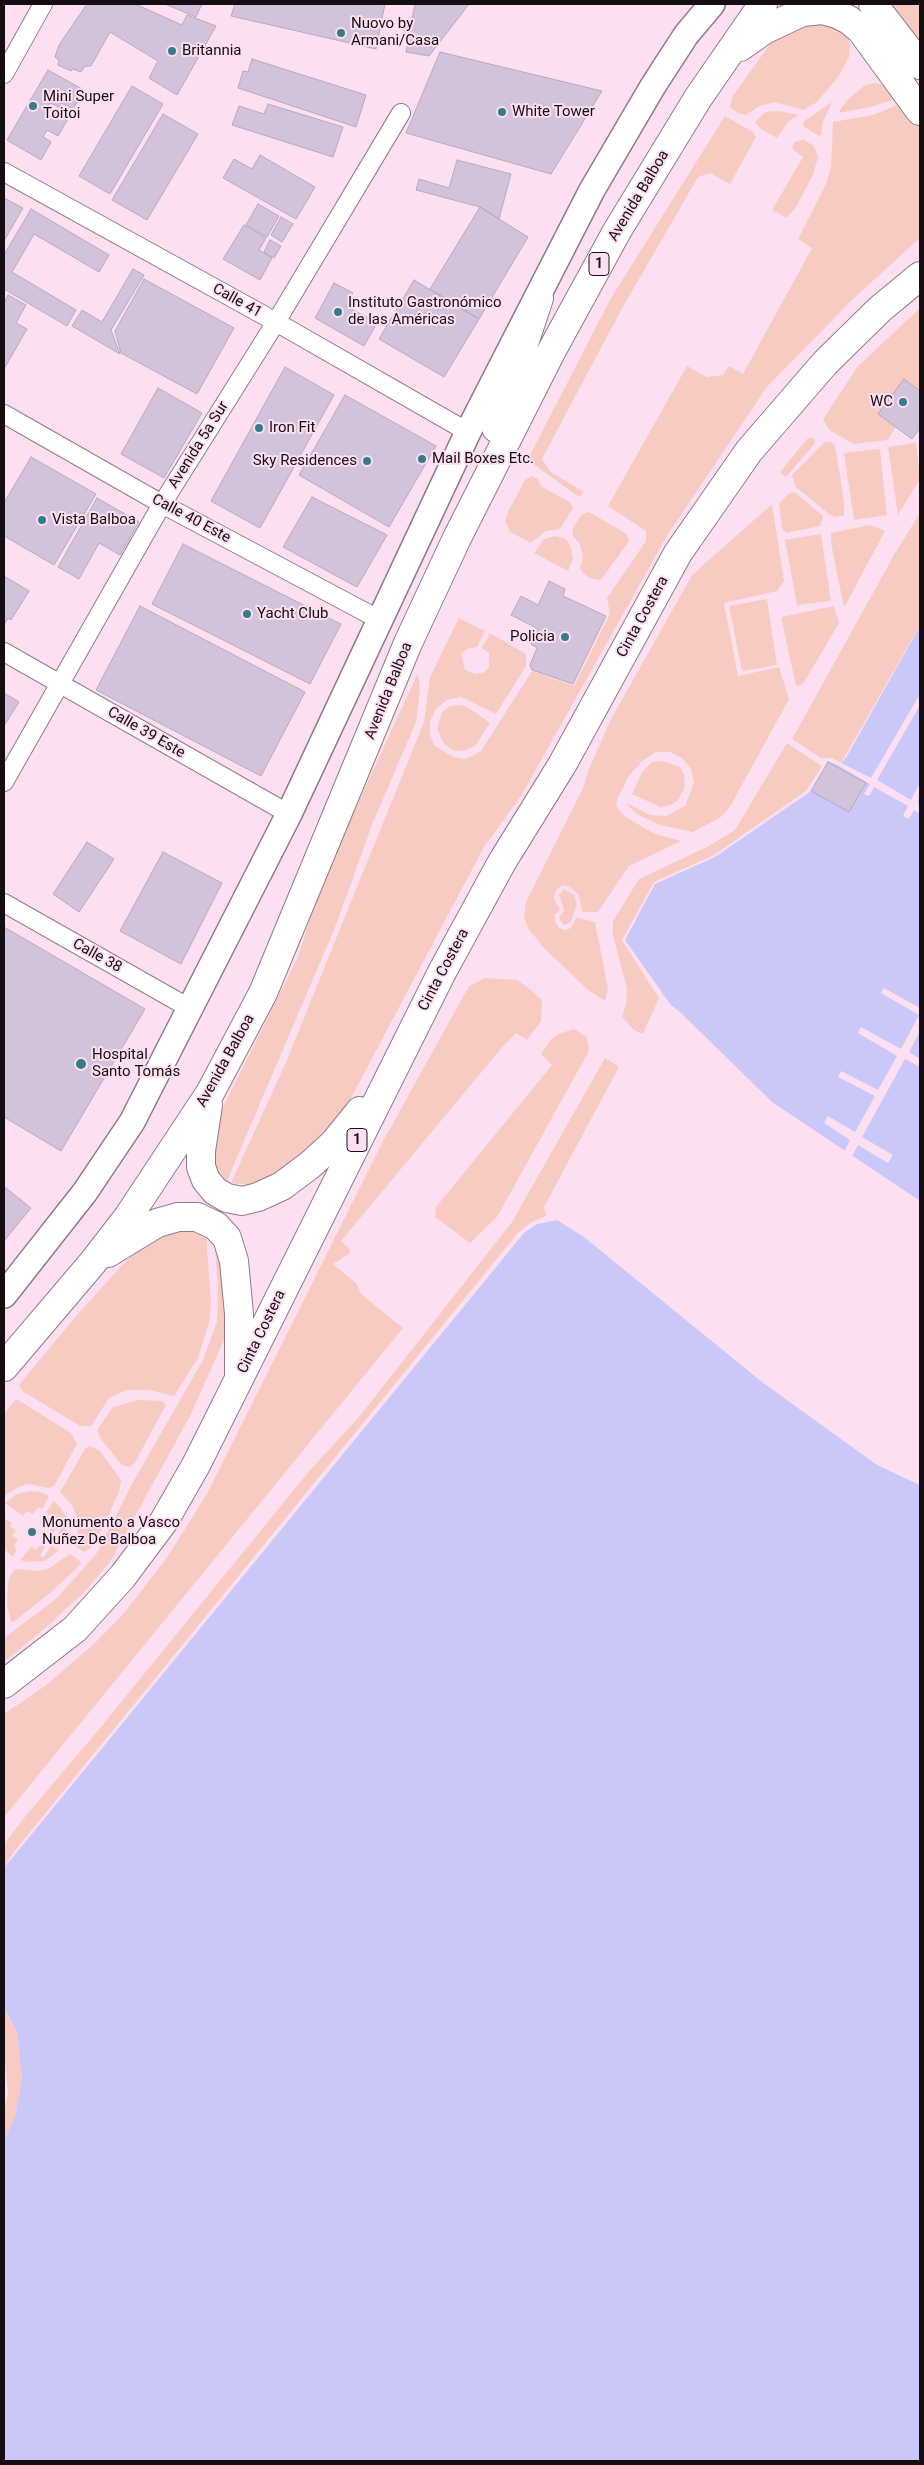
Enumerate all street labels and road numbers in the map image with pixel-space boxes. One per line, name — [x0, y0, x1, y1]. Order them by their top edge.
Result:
street label: Avenida Balboa — [605, 147, 673, 245]
road number: 1 — [589, 252, 609, 276]
street label: Calle 41 — [209, 280, 265, 322]
street label: Avenida 5a Sur — [165, 398, 233, 492]
street label: Calle 40 Este — [149, 491, 233, 547]
street label: Cinta Costera — [613, 573, 673, 661]
street label: Avenida Balboa — [361, 640, 417, 742]
street label: Calle 39 Este — [104, 704, 188, 762]
street label: Cinta Costera — [415, 926, 473, 1014]
street label: Calle 38 — [69, 935, 125, 977]
street label: Avenida Balboa — [193, 1012, 259, 1110]
road number: 1 — [347, 1128, 367, 1152]
street label: Cinta Costera — [234, 1287, 290, 1377]

